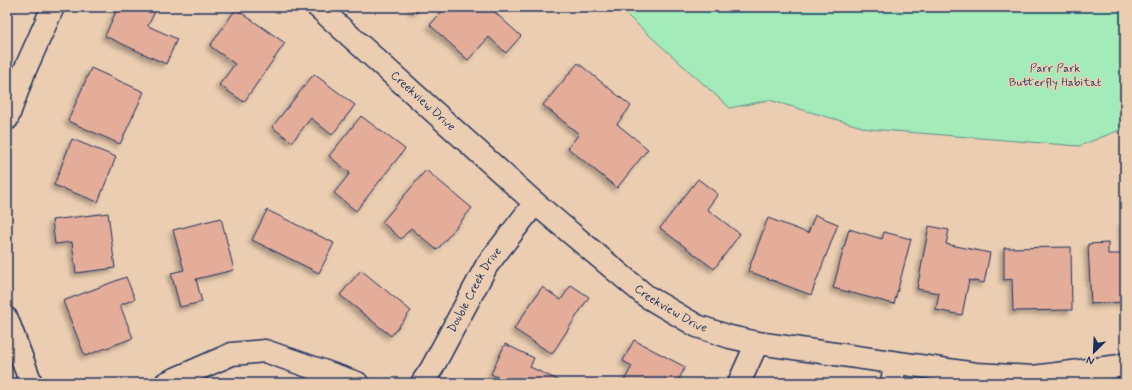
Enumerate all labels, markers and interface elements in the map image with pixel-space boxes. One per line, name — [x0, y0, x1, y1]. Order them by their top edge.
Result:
park label: Parr Park Butterfly Habitat — [1009, 61, 1102, 91]
street label: Creekview Drive — [387, 68, 459, 135]
street label: Double Creek Drive — [444, 244, 506, 336]
street label: Creekview Drive — [630, 281, 709, 337]
north arrow — [1074, 332, 1114, 372]
text: N — [1084, 352, 1097, 368]

